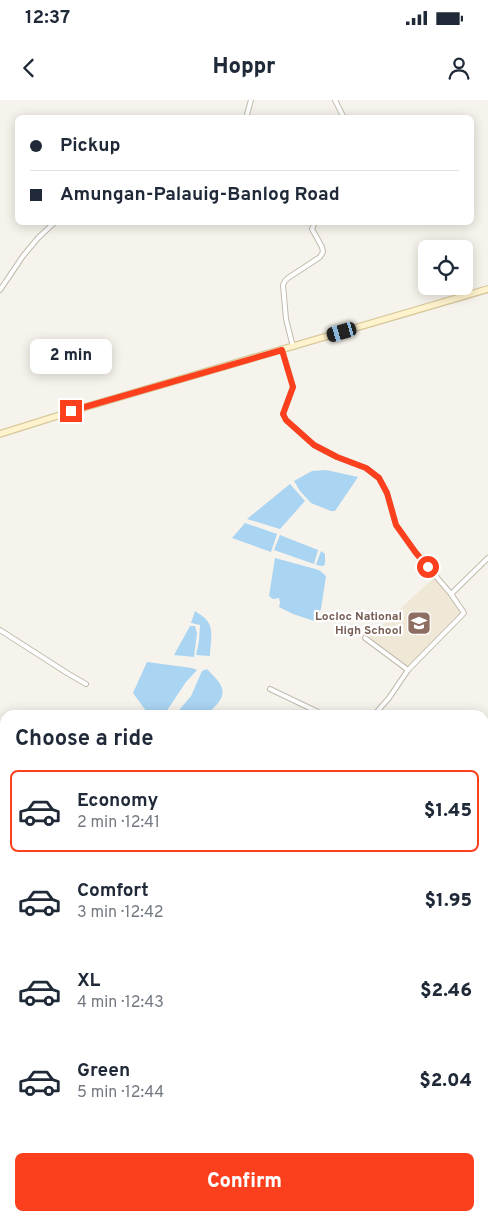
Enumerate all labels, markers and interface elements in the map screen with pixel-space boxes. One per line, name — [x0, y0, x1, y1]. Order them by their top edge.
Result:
text: 12:37 — [25, 6, 70, 30]
icon: back — [15, 54, 43, 82]
text: Hoppr — [213, 54, 275, 81]
icon: person — [445, 54, 473, 82]
text: Pickup — [60, 134, 120, 158]
text: Amungan-Palauig-Banlog Road — [60, 183, 340, 207]
map controls — [418, 240, 473, 295]
button: locate — [418, 240, 473, 295]
car — [325, 321, 358, 343]
callout: 2 min — [30, 338, 112, 374]
text: 2 min — [50, 346, 92, 366]
route end — [60, 400, 82, 422]
route start — [417, 556, 439, 578]
place label: Locloc National High School — [315, 609, 402, 639]
school or university icon: Locloc National High School — [406, 610, 432, 636]
text: Choose a ride — [15, 726, 153, 753]
icon: car — [17, 789, 62, 834]
text: Economy — [77, 789, 158, 813]
text: $1.45 — [424, 799, 472, 823]
text: 2 min · 12:41 — [77, 813, 160, 833]
icon: car — [17, 879, 62, 924]
text: Comfort — [77, 879, 149, 903]
text: $1.95 — [424, 889, 472, 913]
text: 3 min · 12:42 — [77, 903, 164, 923]
icon: car — [17, 969, 62, 1014]
text: XL — [77, 969, 100, 993]
text: $2.46 — [420, 979, 472, 1003]
text: 4 min · 12:43 — [77, 993, 164, 1013]
icon: car — [17, 1059, 62, 1104]
text: Green — [77, 1059, 130, 1083]
text: $2.04 — [419, 1069, 472, 1093]
text: 5 min · 12:44 — [77, 1083, 164, 1103]
button: Confirm — [15, 1153, 474, 1211]

